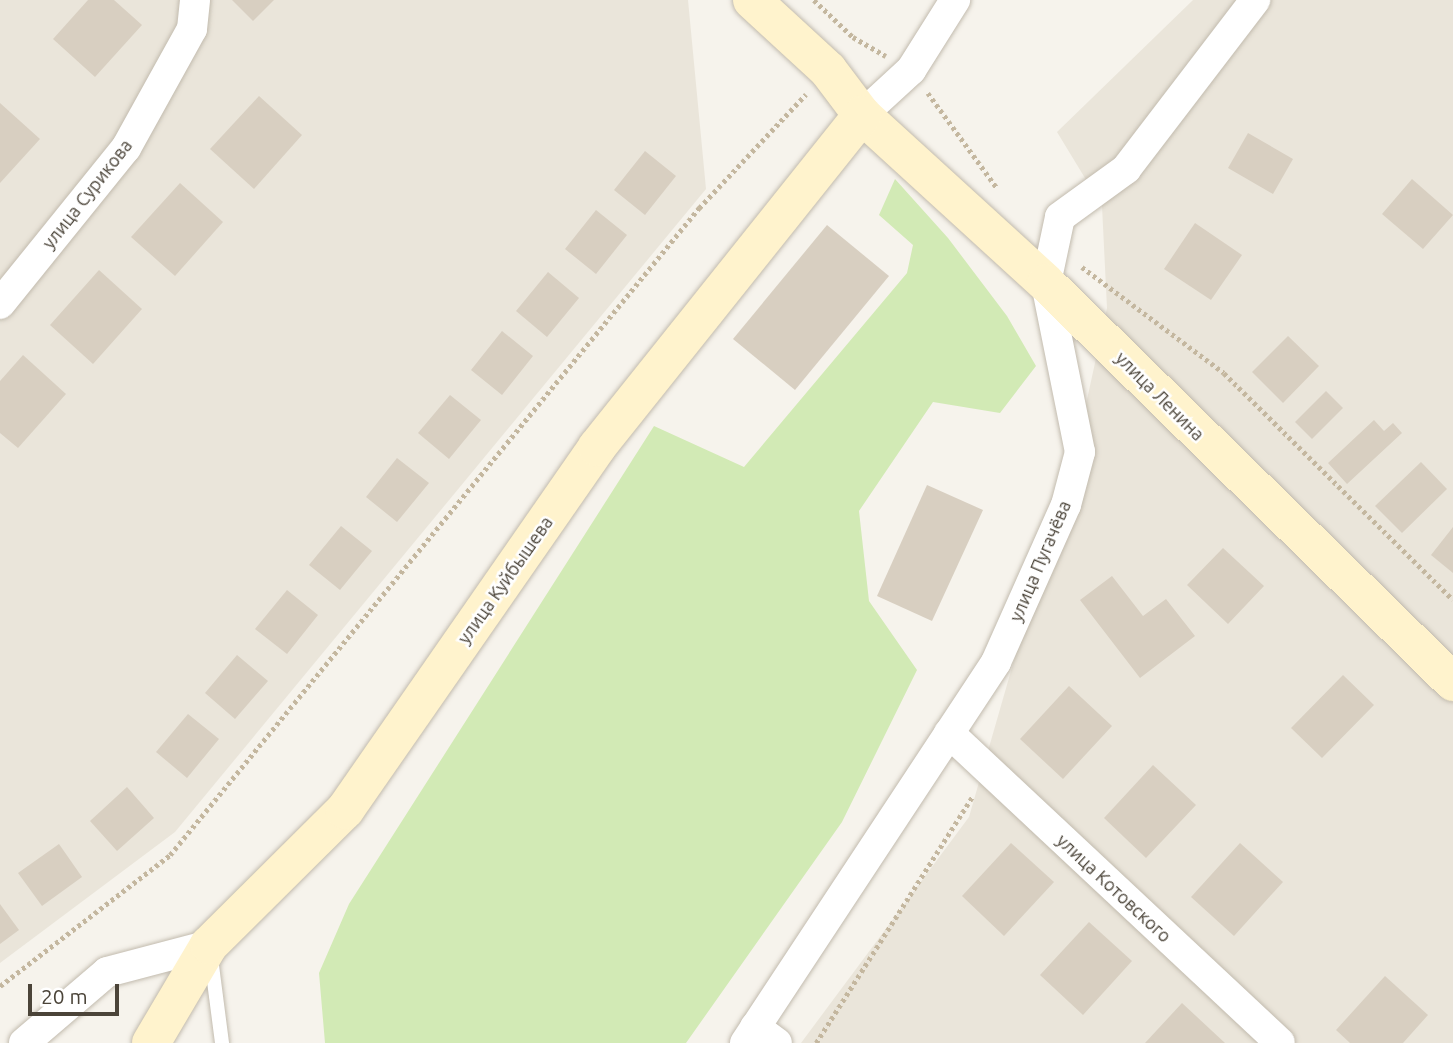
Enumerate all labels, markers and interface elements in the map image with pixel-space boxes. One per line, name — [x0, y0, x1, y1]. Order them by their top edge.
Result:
street label: улица Сурикова — [38, 135, 136, 253]
street label: улица Ленина — [1111, 347, 1209, 445]
street label: улица Пугачёва — [1005, 497, 1075, 625]
street label: улица Куйбышева — [453, 512, 557, 648]
street label: улица Котовского — [1052, 829, 1176, 947]
scale bar — [32, 970, 122, 1014]
text: 20 m — [41, 984, 88, 1008]

